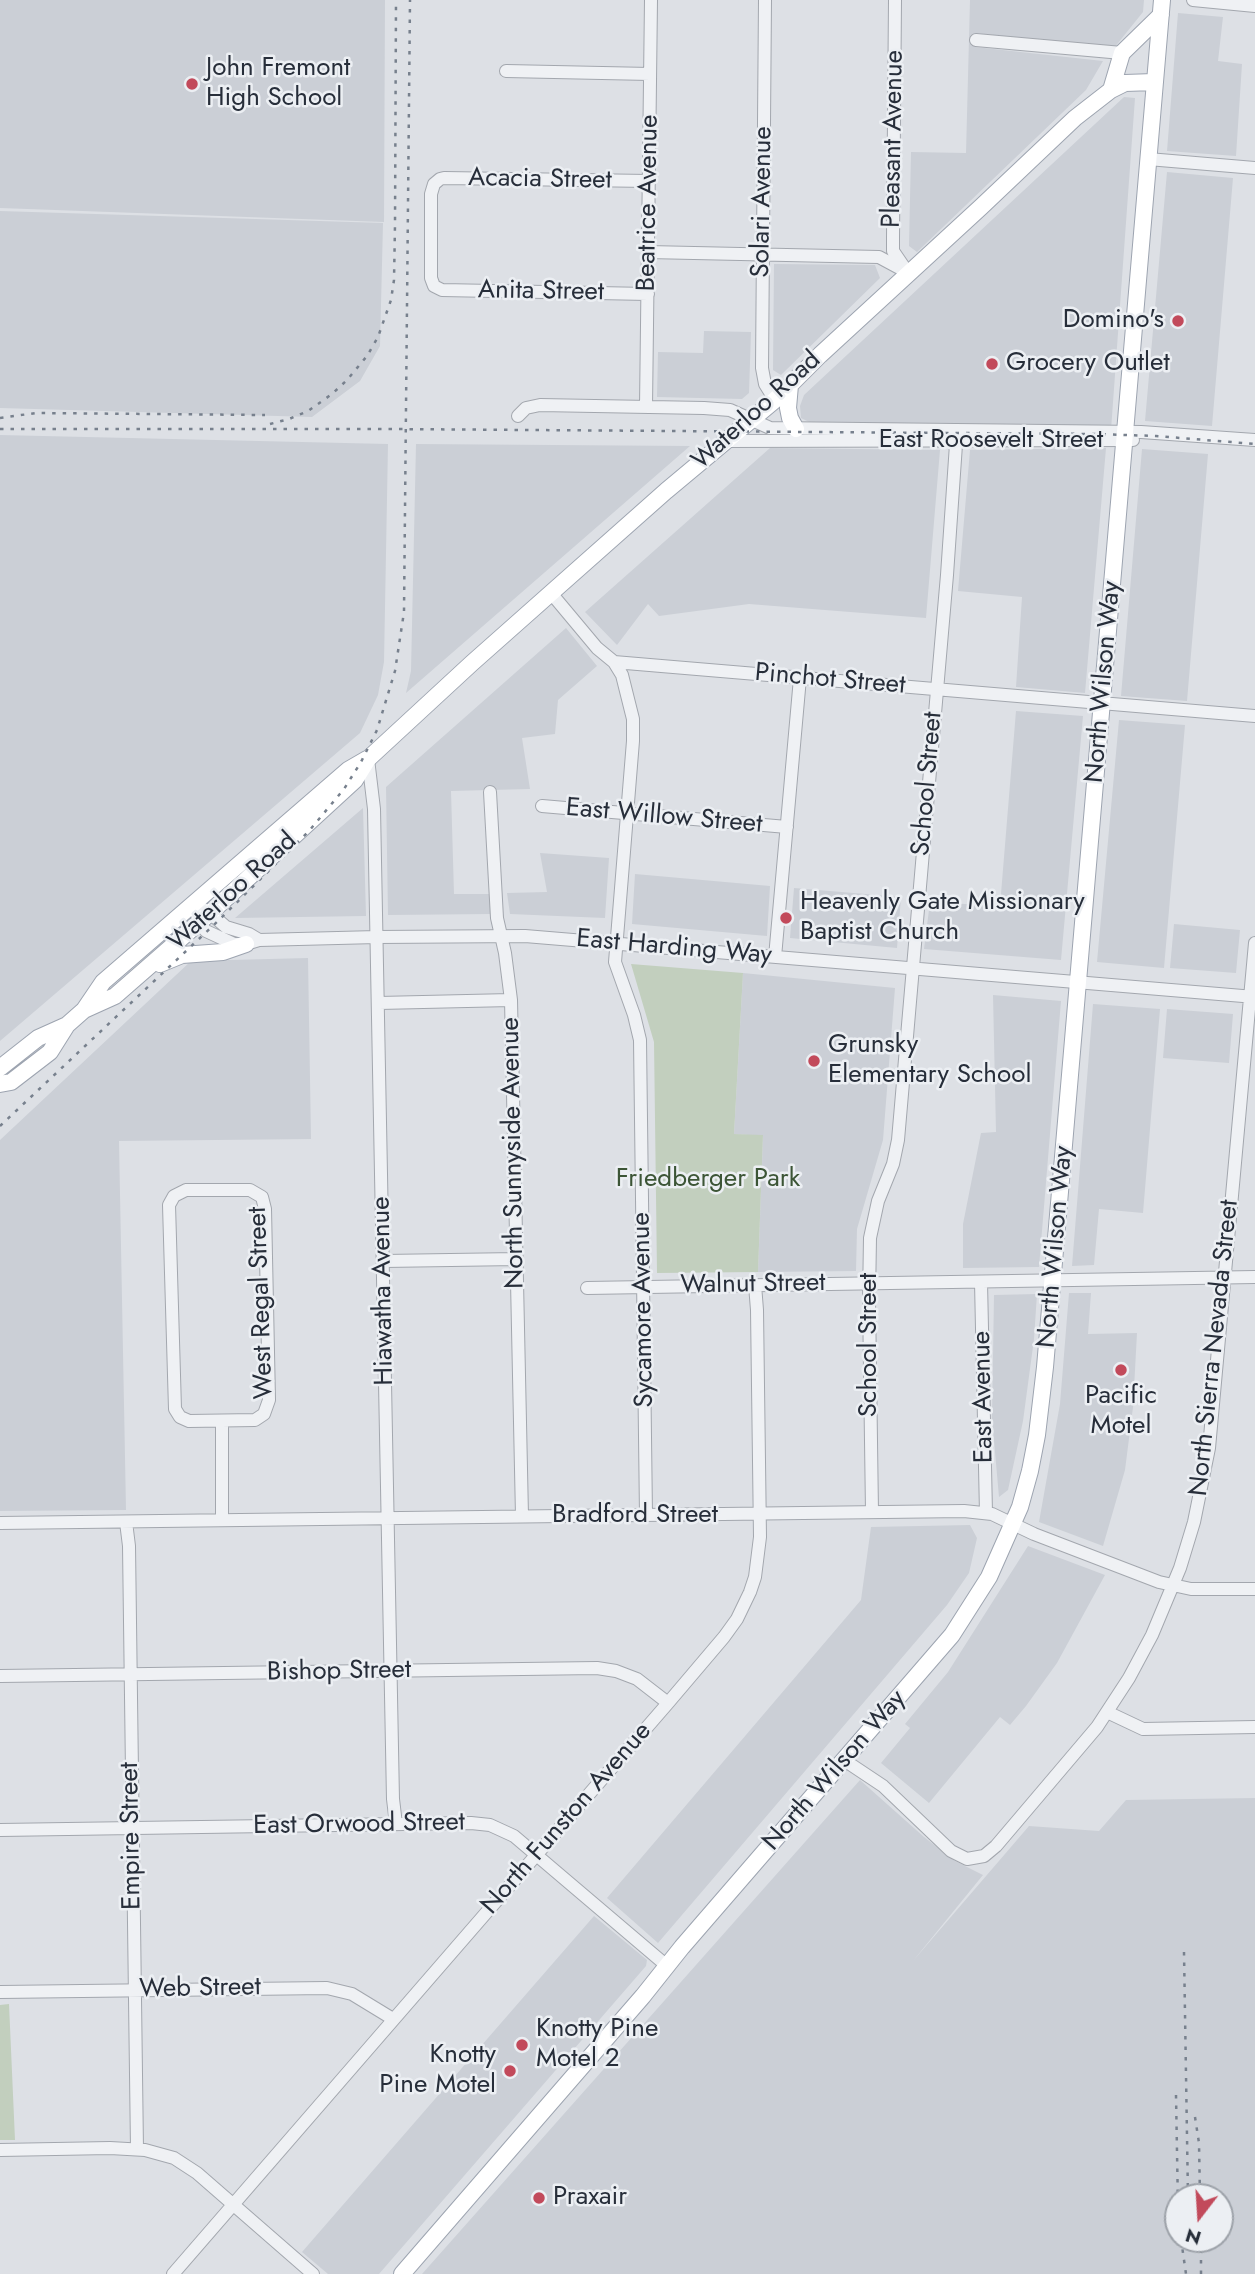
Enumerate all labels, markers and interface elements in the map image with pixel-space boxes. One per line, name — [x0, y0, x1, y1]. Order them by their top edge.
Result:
street label: Pleasant Avenue — [877, 50, 911, 228]
place label: John Fremont High School — [206, 53, 350, 114]
marker: John Fremont High School — [184, 76, 200, 92]
street label: Beatrice Avenue — [632, 114, 666, 292]
street label: Solari Avenue — [746, 126, 780, 278]
street label: Acacia Street — [468, 163, 612, 197]
street label: Anita Street — [478, 275, 604, 309]
place label: Domino's — [1063, 305, 1164, 337]
marker: Domino's — [1170, 313, 1186, 329]
street label: Waterloo Road — [686, 345, 828, 477]
place label: Grocery Outlet — [1006, 348, 1170, 380]
marker: Grocery Outlet — [984, 356, 1000, 372]
street label: East Roosevelt Street — [879, 425, 1103, 457]
street label: North Wilson Way — [1080, 580, 1128, 784]
street label: Pinchot Street — [753, 658, 907, 702]
street label: School Street — [906, 711, 950, 857]
street label: East Willow Street — [564, 793, 764, 841]
street label: Waterloo Road — [162, 826, 304, 958]
place label: Heavenly Gate Missionary Baptist Church — [800, 887, 1085, 948]
marker: Heavenly Gate Missionary Baptist Church — [778, 910, 794, 926]
street label: East Harding Way — [575, 924, 773, 972]
street label: North Sunnyside Avenue — [496, 1017, 532, 1289]
place label: Grunsky Elementary School — [828, 1030, 1031, 1092]
marker: Grunsky Elementary School — [806, 1053, 822, 1069]
street label: North Wilson Way — [1032, 1145, 1080, 1349]
park label: Friedberger Park — [616, 1164, 800, 1196]
street label: Hiawatha Avenue — [367, 1196, 401, 1386]
street label: North Sierra Nevada Street — [1184, 1198, 1246, 1498]
street label: West Regal Street — [243, 1206, 281, 1400]
street label: Sycamore Avenue — [627, 1212, 661, 1408]
street label: Walnut Street — [680, 1268, 826, 1302]
street label: School Street — [854, 1273, 886, 1417]
street label: East Avenue — [967, 1331, 1001, 1463]
marker: Pacific Motel — [1113, 1362, 1129, 1378]
place label: Pacific Motel — [1085, 1381, 1157, 1442]
street label: Bradford Street — [552, 1500, 718, 1532]
street label: Bishop Street — [267, 1655, 411, 1689]
street label: North Wilson Way — [757, 1684, 913, 1858]
street label: North Funston Avenue — [475, 1717, 659, 1921]
street label: Empire Street — [115, 1762, 149, 1910]
street label: East Orwood Street — [253, 1808, 465, 1842]
street label: Web Street — [139, 1972, 261, 2006]
place label: Knotty Pine Motel 2 — [536, 2014, 658, 2076]
marker: Knotty Pine Motel 2 — [514, 2037, 530, 2053]
place label: Knotty Pine Motel — [379, 2040, 496, 2102]
marker: Knotty Pine Motel — [502, 2063, 518, 2079]
place label: Praxair — [553, 2182, 627, 2214]
north arrow — [1164, 2183, 1234, 2253]
marker: Praxair — [531, 2190, 547, 2206]
text: N — [1182, 2222, 1204, 2252]

